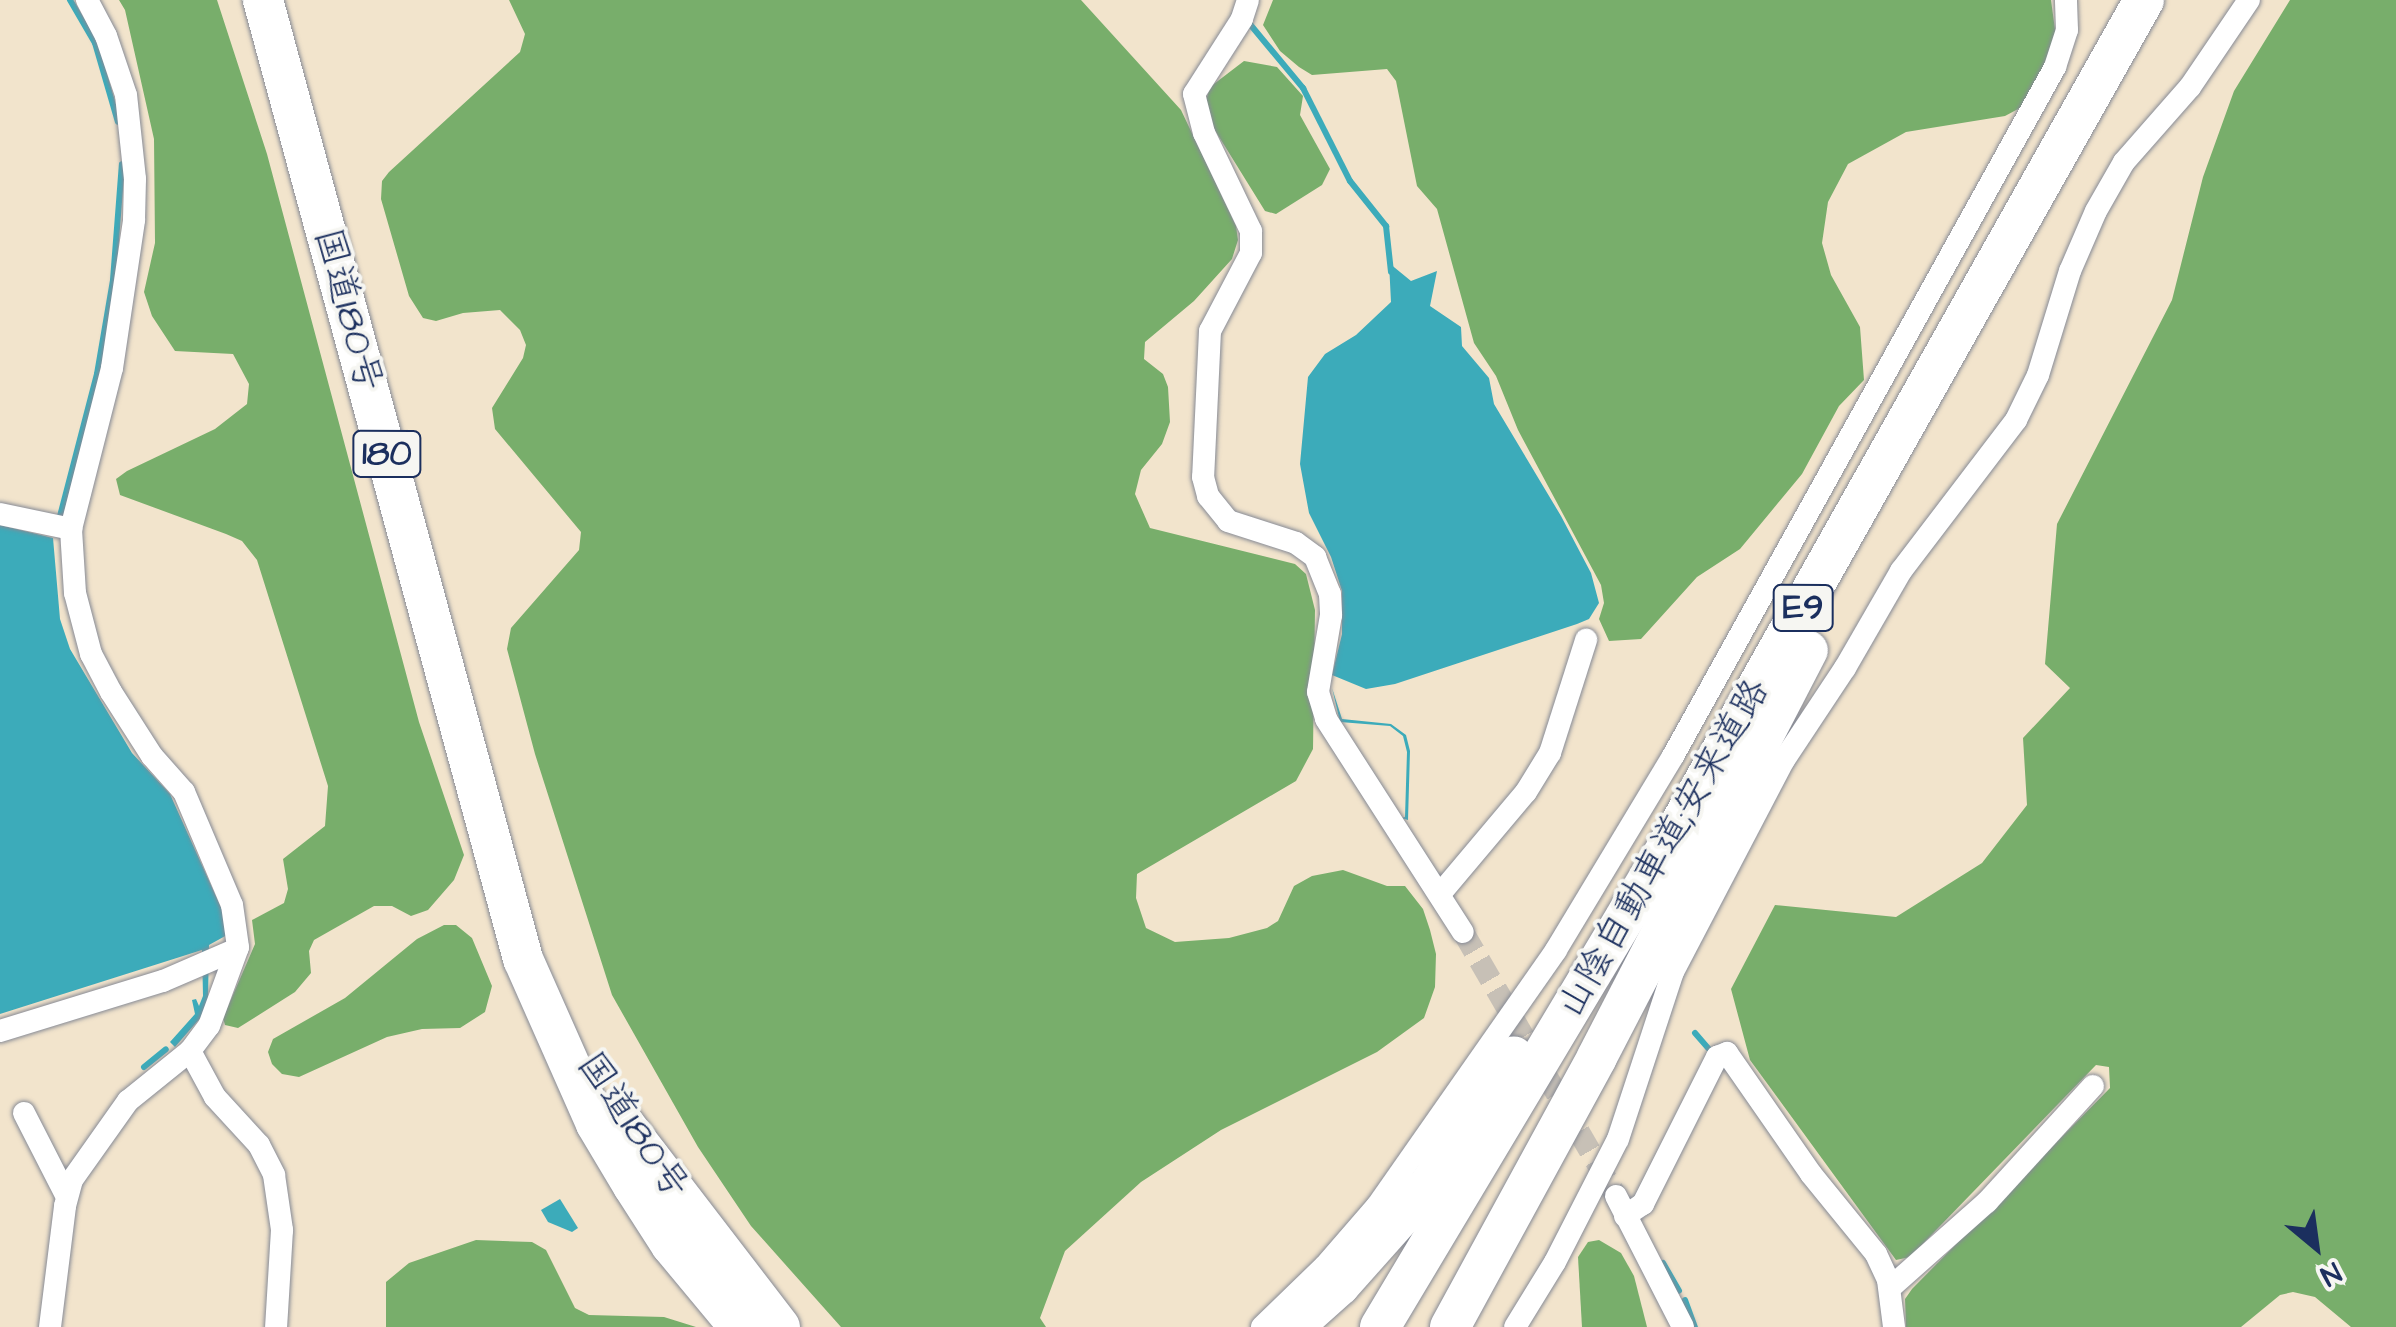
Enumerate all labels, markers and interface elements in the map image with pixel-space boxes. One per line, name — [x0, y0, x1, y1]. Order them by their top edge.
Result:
street label: 国道180号 — [303, 223, 391, 397]
road number: 180 — [352, 424, 422, 484]
road number: E9 — [1770, 578, 1836, 638]
street label: 山陰自動車道;安来道路 — [1548, 671, 1780, 1027]
street label: 国道180号 — [566, 1044, 698, 1208]
north arrow — [2266, 1197, 2366, 1297]
text: N — [2314, 1252, 2348, 1295]

